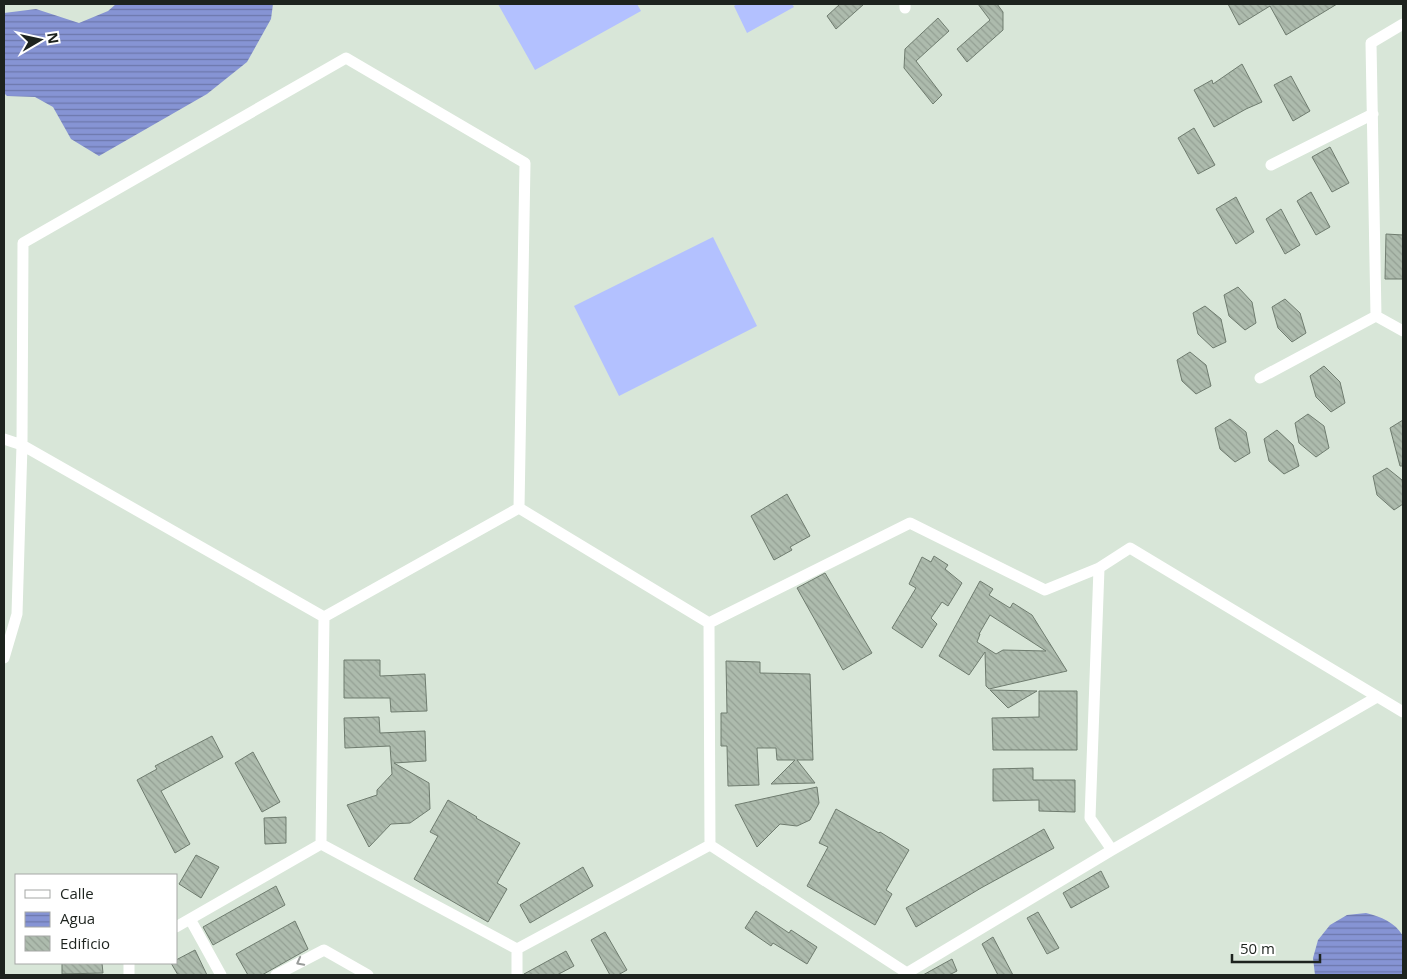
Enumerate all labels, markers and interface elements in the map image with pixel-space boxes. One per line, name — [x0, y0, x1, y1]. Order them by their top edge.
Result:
north arrow — [15, 15, 65, 65]
text: N — [43, 31, 64, 45]
legend — [15, 874, 178, 964]
text: Calle — [60, 883, 94, 903]
text: Agua — [60, 908, 95, 928]
scale bar — [1232, 932, 1320, 964]
text: Edificio — [60, 933, 110, 953]
text: 50 m — [1240, 938, 1275, 958]
one-way arrow — [297, 956, 306, 966]

